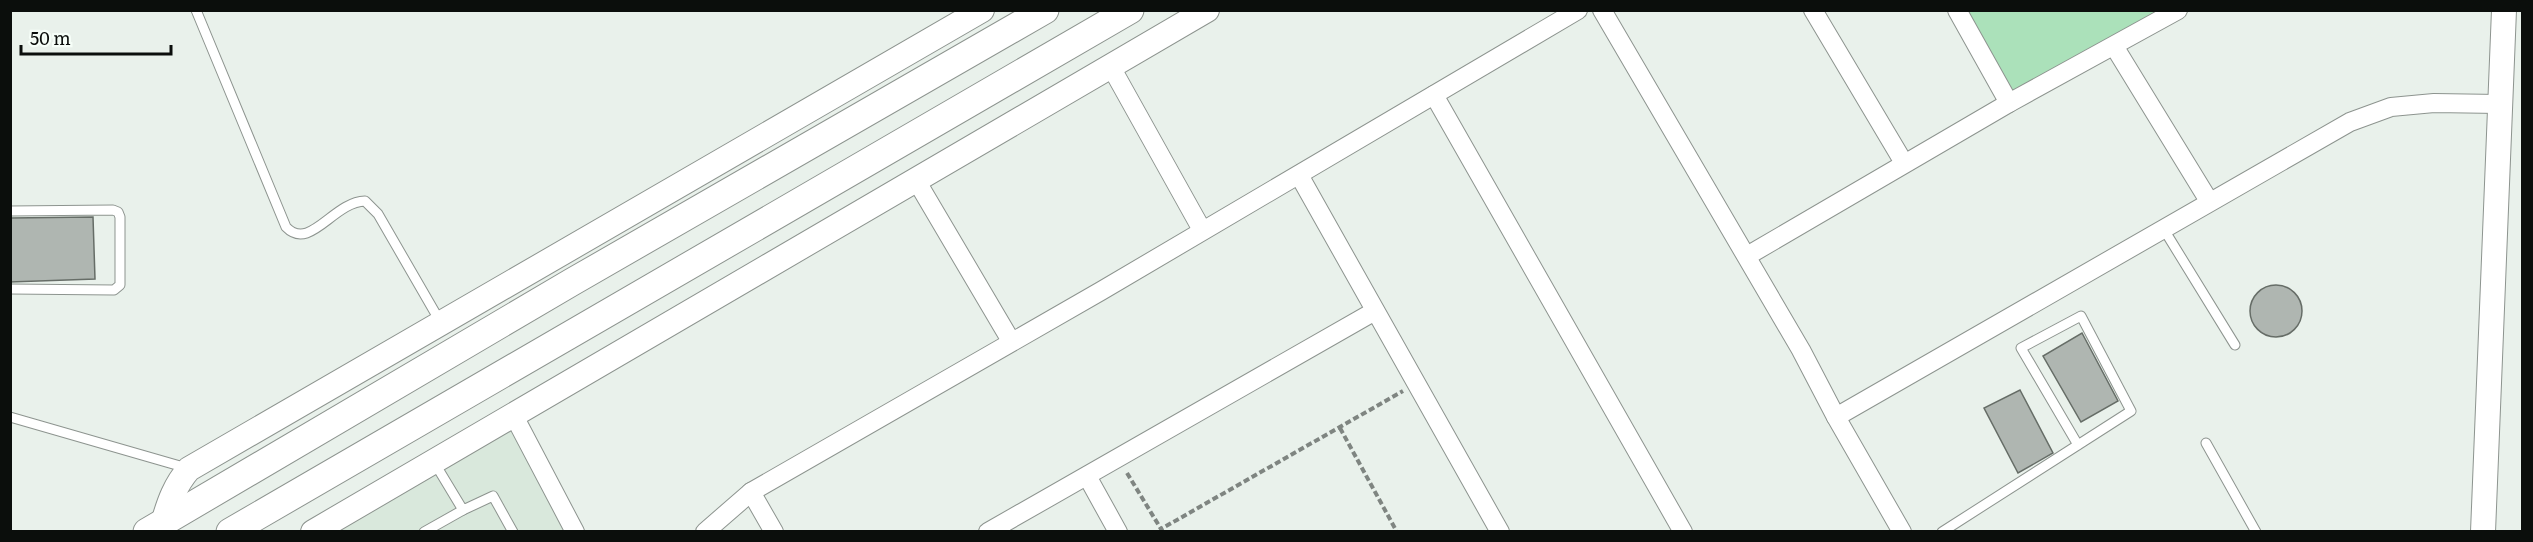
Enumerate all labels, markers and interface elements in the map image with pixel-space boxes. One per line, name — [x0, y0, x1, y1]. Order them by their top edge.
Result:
scale bar — [21, 18, 171, 56]
text: 50 m — [30, 24, 71, 51]

